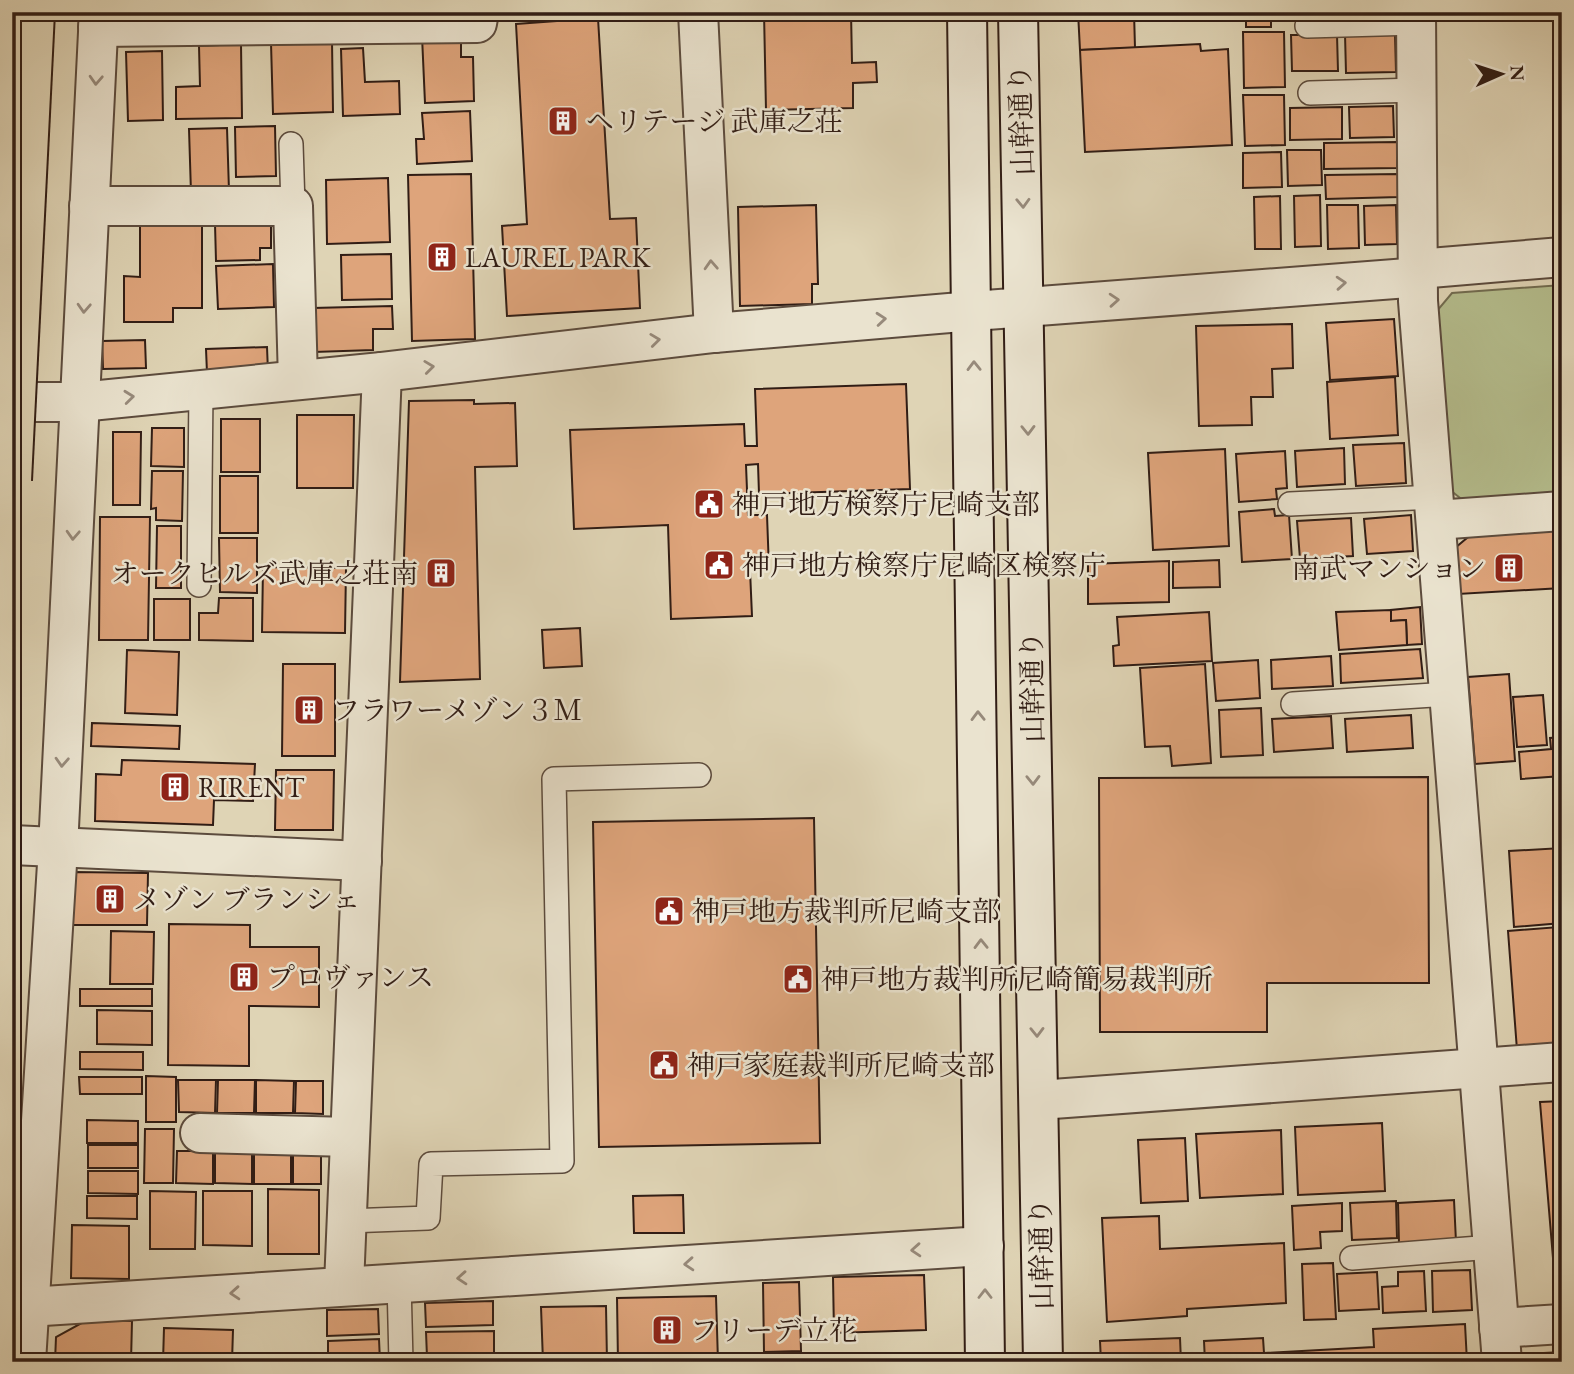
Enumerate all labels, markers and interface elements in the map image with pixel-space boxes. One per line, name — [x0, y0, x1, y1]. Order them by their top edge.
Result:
north arrow — [1466, 38, 1536, 108]
street label: 山幹通り — [1001, 63, 1041, 177]
text: N — [1505, 65, 1530, 82]
one-way arrow — [88, 75, 103, 86]
place label: ヘリテージ 武庫之荘 — [586, 103, 842, 139]
building icon: ヘリテージ 武庫之荘 — [546, 104, 580, 138]
one-way arrow — [1016, 198, 1031, 209]
place label: LAUREL PARK — [465, 239, 651, 275]
building icon: LAUREL PARK — [425, 240, 459, 274]
one-way arrow — [703, 260, 718, 271]
one-way arrow — [1336, 276, 1347, 291]
one-way arrow — [1109, 293, 1120, 308]
one-way arrow — [77, 302, 92, 313]
one-way arrow — [876, 312, 887, 327]
one-way arrow — [649, 333, 660, 348]
one-way arrow — [424, 360, 435, 375]
one-way arrow — [966, 360, 982, 371]
one-way arrow — [124, 390, 135, 405]
one-way arrow — [1020, 426, 1036, 436]
place label: 神戸地方検察庁尼崎支部 — [732, 486, 1040, 522]
public building icon: 神戸地方検察庁尼崎支部 — [692, 487, 726, 521]
one-way arrow — [66, 530, 81, 541]
place label: 神戸地方検察庁尼崎区検察庁 — [742, 547, 1106, 583]
public building icon: 神戸地方検察庁尼崎区検察庁 — [702, 548, 736, 582]
place label: 南武マンション — [1291, 550, 1486, 586]
building icon: 南武マンション — [1492, 551, 1526, 585]
place label: オークヒルズ武庫之荘南 — [111, 555, 418, 591]
building icon: オークヒルズ武庫之荘南 — [424, 556, 458, 590]
street label: 山幹通り — [1013, 631, 1051, 743]
place label: フラワーメゾン３Ｍ — [332, 692, 582, 728]
building icon: フラワーメゾン３Ｍ — [292, 693, 326, 727]
one-way arrow — [970, 710, 985, 721]
one-way arrow — [55, 757, 70, 768]
place label: RIRENT — [198, 769, 304, 805]
building icon: RIRENT — [158, 770, 192, 804]
one-way arrow — [1026, 775, 1041, 786]
place label: メゾン ブランシェ — [133, 881, 361, 917]
building icon: メゾン ブランシェ — [93, 882, 127, 916]
place label: 神戸地方裁判所尼崎支部 — [692, 893, 1000, 929]
public building icon: 神戸地方裁判所尼崎支部 — [652, 894, 686, 928]
one-way arrow — [973, 938, 989, 948]
place label: プロヴァンス — [267, 959, 434, 995]
building icon: プロヴァンス — [227, 960, 261, 994]
place label: 神戸地方裁判所尼崎簡易裁判所 — [821, 961, 1213, 997]
public building icon: 神戸地方裁判所尼崎簡易裁判所 — [781, 962, 815, 996]
one-way arrow — [1030, 1027, 1045, 1038]
place label: 神戸家庭裁判所尼崎支部 — [687, 1047, 995, 1083]
public building icon: 神戸家庭裁判所尼崎支部 — [647, 1048, 681, 1082]
street label: 山幹通り — [1022, 1198, 1060, 1310]
one-way arrow — [911, 1242, 922, 1257]
one-way arrow — [684, 1256, 695, 1271]
one-way arrow — [456, 1270, 467, 1285]
one-way arrow — [229, 1285, 240, 1300]
one-way arrow — [977, 1288, 993, 1298]
place label: フリーデ立花 — [690, 1312, 857, 1348]
building icon: フリーデ立花 — [650, 1313, 684, 1347]

